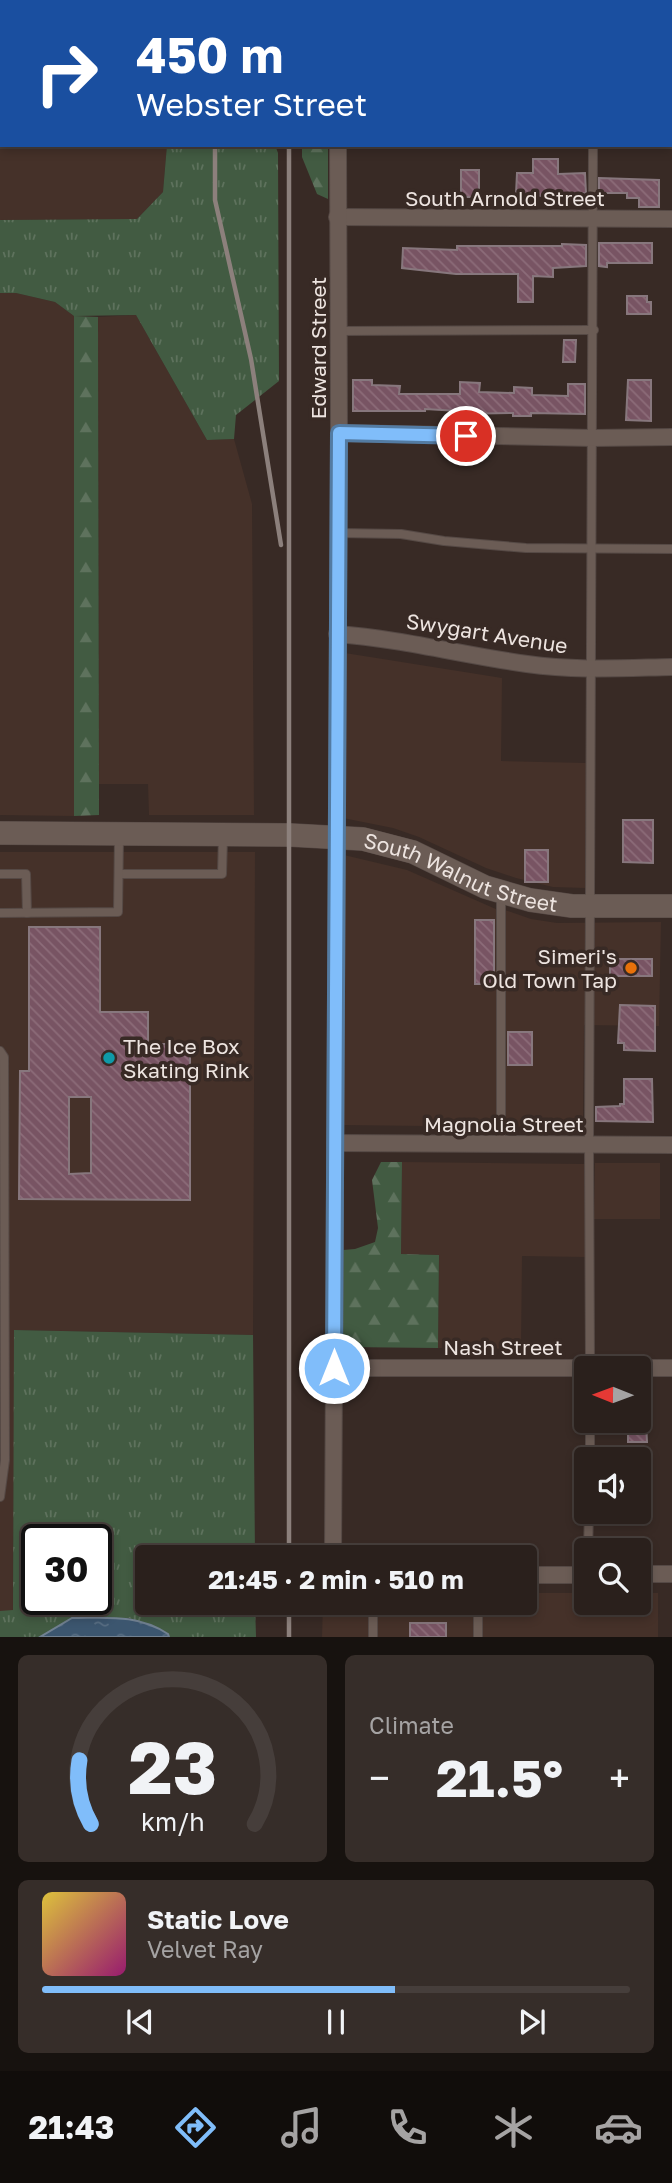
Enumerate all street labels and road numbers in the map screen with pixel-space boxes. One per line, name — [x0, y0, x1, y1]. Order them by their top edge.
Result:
street label: South Arnold Street — [405, 185, 605, 211]
street label: Edward Street — [305, 277, 331, 419]
street label: Swygart Avenue — [404, 607, 570, 659]
street label: South Walnut Street — [361, 827, 559, 917]
street label: Magnolia Street — [424, 1111, 584, 1137]
street label: Nash Street — [443, 1334, 563, 1360]

